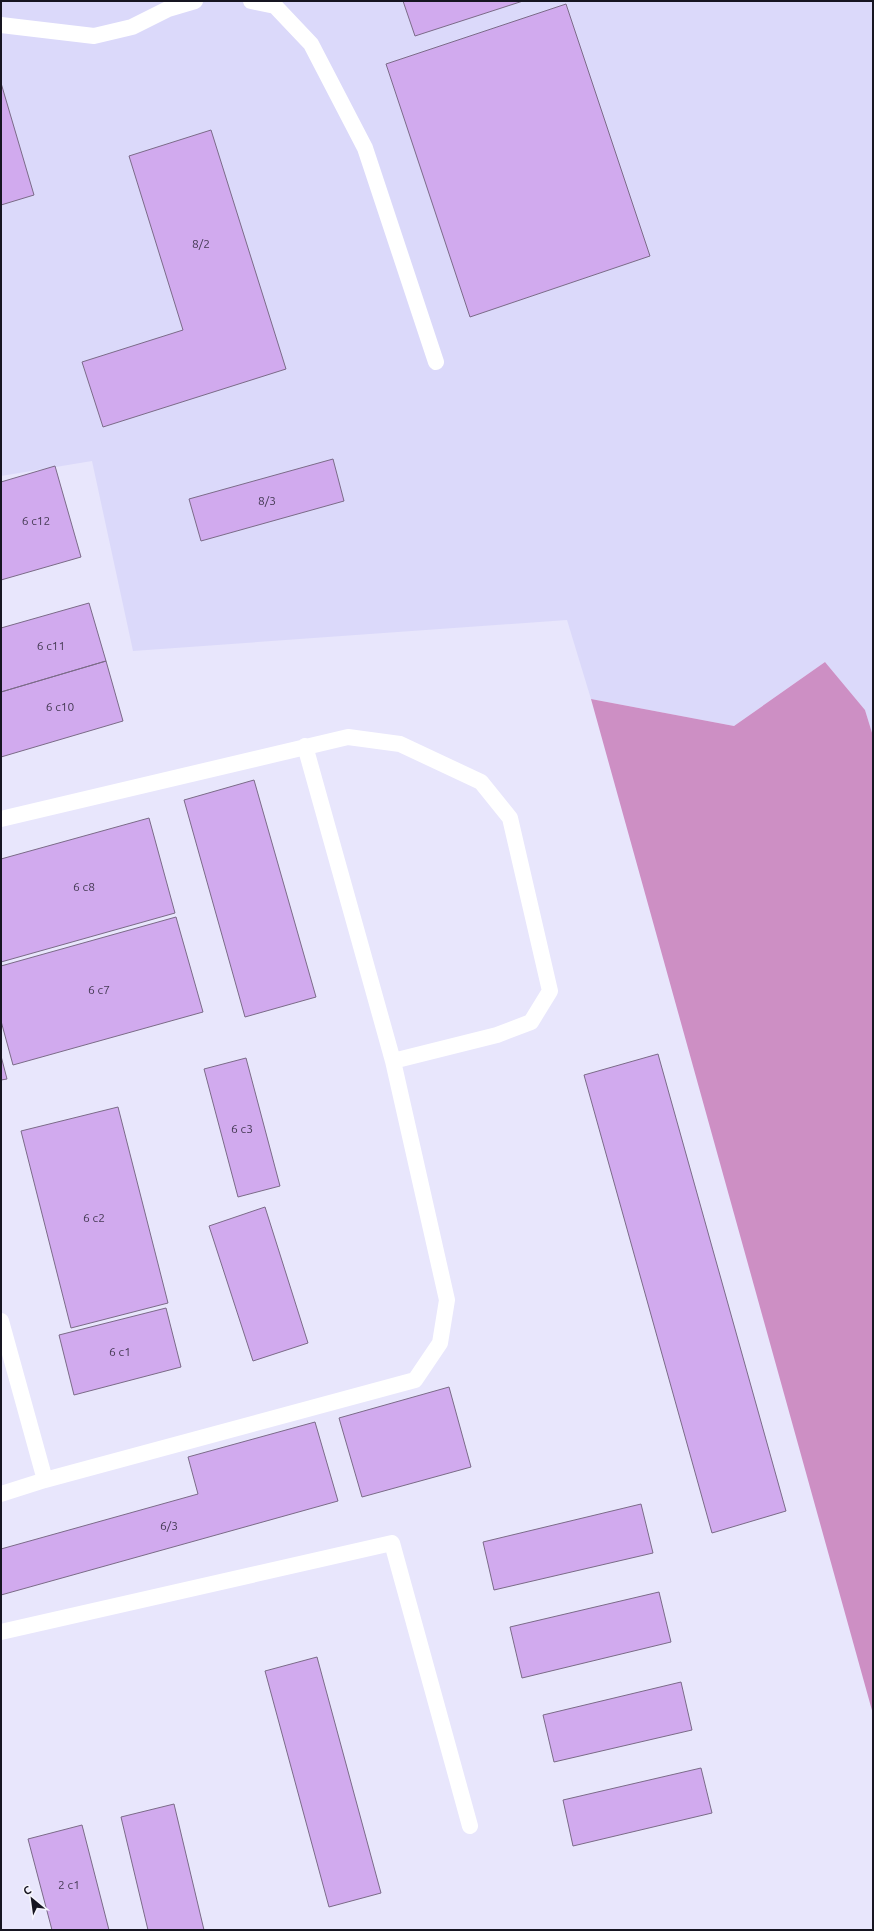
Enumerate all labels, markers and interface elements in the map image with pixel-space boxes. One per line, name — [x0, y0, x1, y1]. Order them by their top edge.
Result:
house number: 8/2 — [192, 237, 210, 250]
house number: 8/3 — [258, 494, 276, 507]
house number: 6 с12 — [22, 514, 50, 527]
house number: 6 с11 — [37, 639, 65, 652]
house number: 6 с10 — [46, 700, 75, 713]
house number: 6 с8 — [73, 880, 95, 893]
house number: 6 с7 — [88, 983, 110, 996]
house number: 6 с3 — [231, 1122, 253, 1135]
house number: 6 с2 — [83, 1211, 105, 1224]
house number: 6 с1 — [109, 1345, 131, 1358]
house number: 6/3 — [160, 1519, 178, 1532]
house number: 2 с1 — [58, 1878, 80, 1891]
north arrow — [12, 1879, 52, 1919]
text: С — [21, 1883, 33, 1897]

